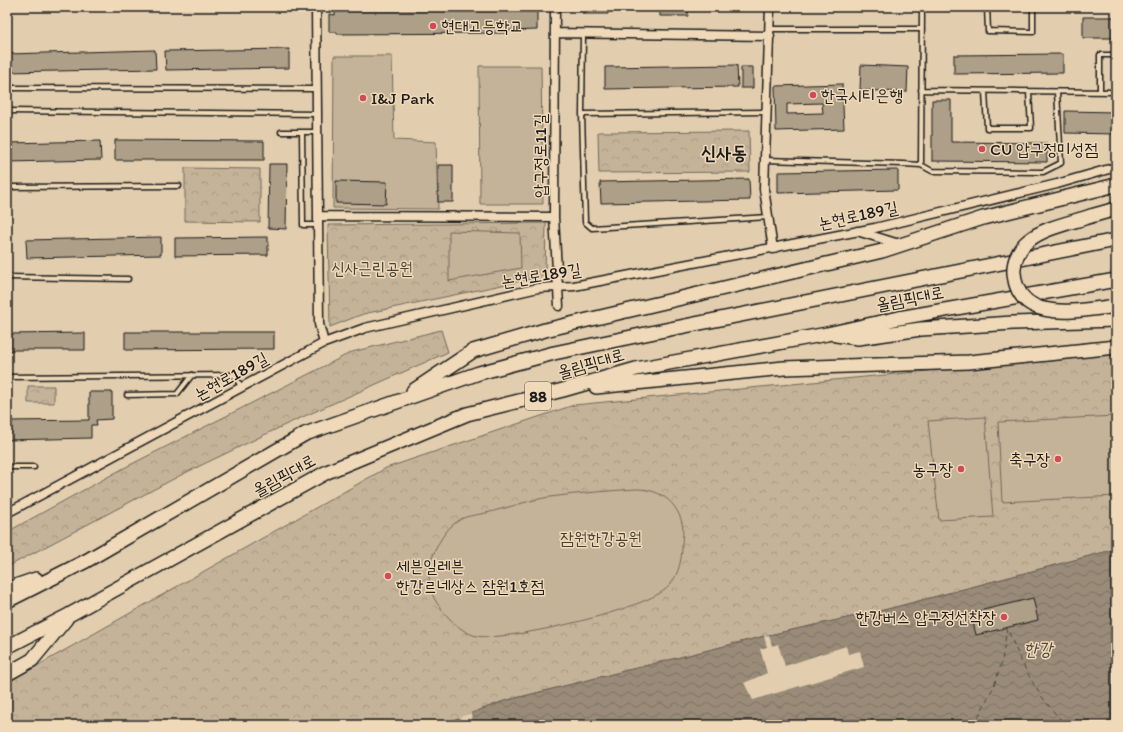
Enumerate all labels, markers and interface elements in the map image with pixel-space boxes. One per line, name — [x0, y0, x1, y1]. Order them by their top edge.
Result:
place label: 현대고등학교 — [441, 16, 523, 36]
marker: 현대고등학교 — [428, 21, 438, 31]
place label: 한국시티은행 — [821, 85, 903, 105]
place label: I&J Park — [371, 88, 435, 108]
marker: 한국시티은행 — [808, 90, 818, 100]
marker: I&J Park — [358, 93, 368, 103]
street label: 압구정로11길 — [530, 114, 550, 198]
place label: CU 압구정미성점 — [990, 139, 1098, 159]
district label: 신사동 — [701, 141, 747, 164]
marker: CU 압구정미성점 — [977, 144, 987, 154]
street label: 논현로189길 — [816, 197, 900, 233]
park label: 신사근린공원 — [331, 258, 413, 278]
street label: 논현로189길 — [500, 259, 583, 291]
street label: 올림픽대로 — [875, 282, 945, 314]
street label: 올림픽대로 — [555, 344, 627, 382]
street label: 논현로189길 — [191, 348, 271, 404]
road number: 88 — [525, 382, 551, 410]
place label: 축구장 — [1009, 449, 1050, 469]
street label: 올림픽대로 — [249, 450, 319, 500]
marker: 축구장 — [1053, 454, 1063, 464]
place label: 농구장 — [912, 459, 953, 479]
marker: 농구장 — [956, 464, 966, 474]
park label: 잠원한강공원 — [560, 528, 642, 548]
place label: 세븐일레븐 한강르네상스 잠원1호점 — [396, 556, 545, 596]
marker: 세븐일레븐 한강르네상스 잠원1호점 — [383, 571, 393, 581]
place label: 한강버스 압구정선착장 — [855, 607, 996, 627]
marker: 한강버스 압구정선착장 — [999, 612, 1009, 622]
water label: 한강 — [1024, 638, 1055, 660]

